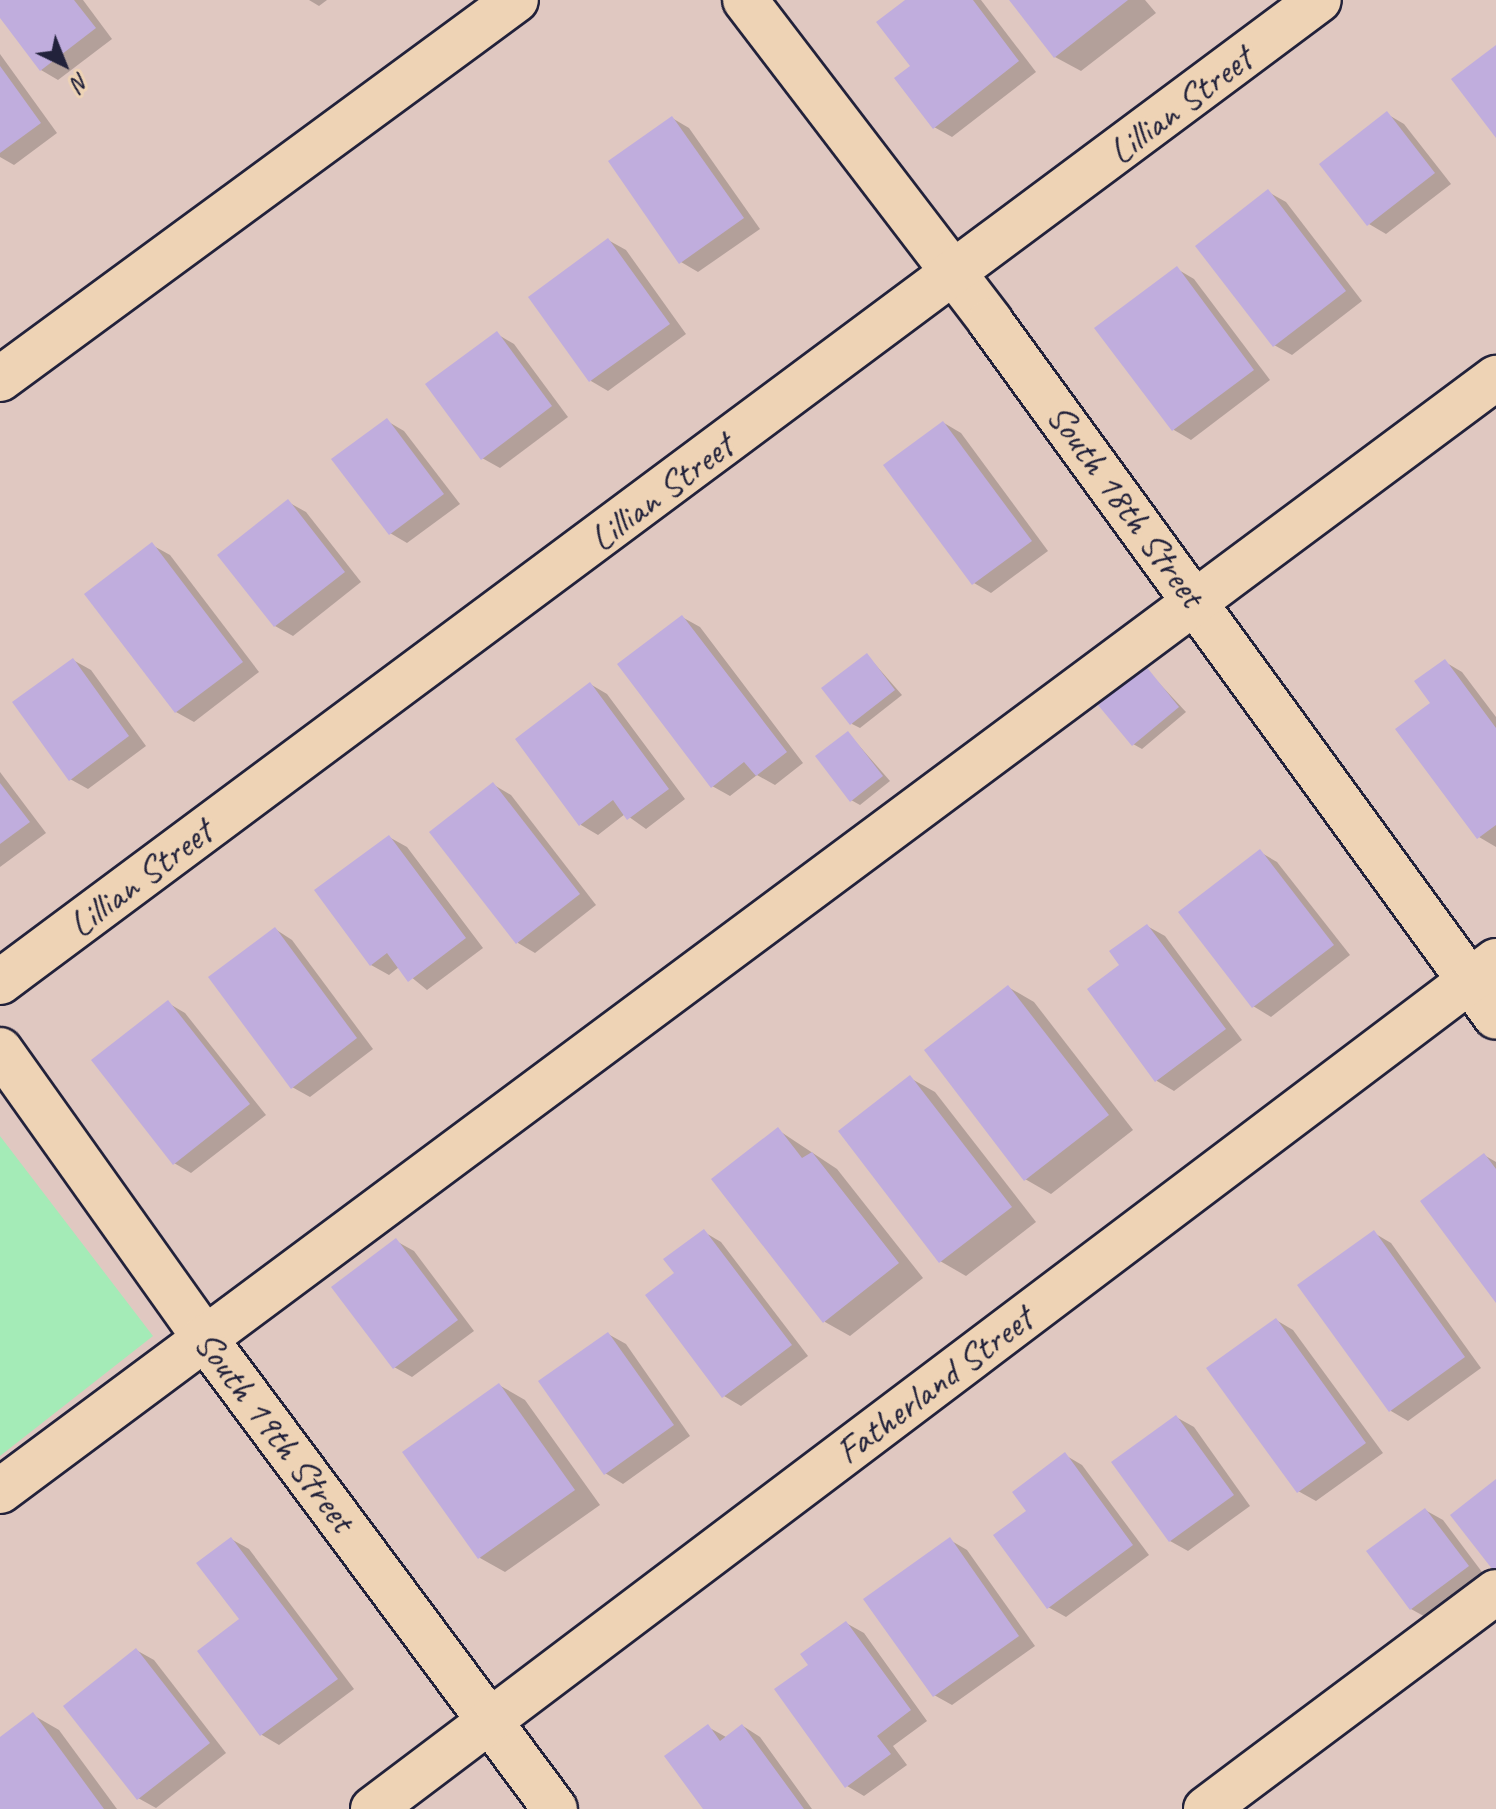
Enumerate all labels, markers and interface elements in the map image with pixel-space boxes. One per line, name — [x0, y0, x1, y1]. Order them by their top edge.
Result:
north arrow — [24, 24, 104, 104]
street label: Lillian Street — [1099, 36, 1261, 174]
text: N — [66, 67, 95, 96]
street label: South 18th Street — [1037, 394, 1215, 616]
street label: Lillian Street — [580, 423, 742, 561]
street label: Lillian Street — [59, 809, 221, 947]
street label: Fatherland Street — [827, 1296, 1041, 1474]
street label: South 19th Street — [184, 1321, 366, 1541]

